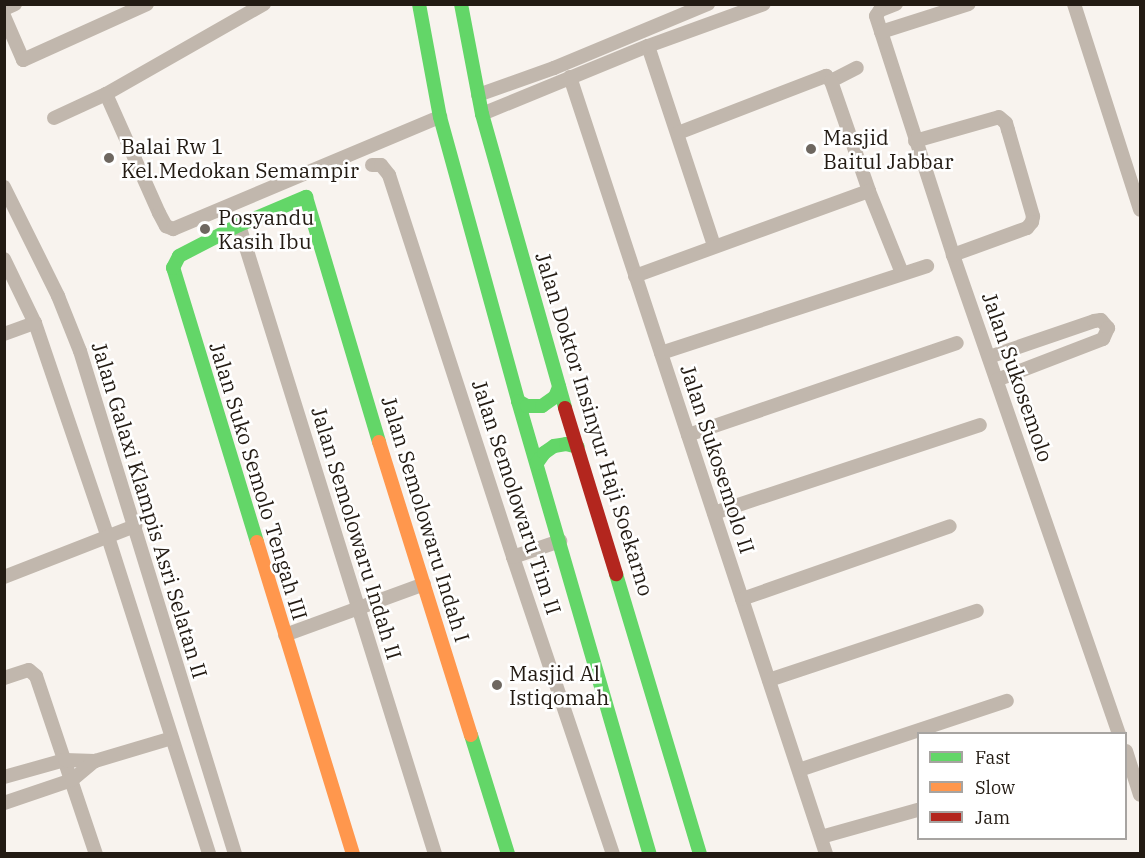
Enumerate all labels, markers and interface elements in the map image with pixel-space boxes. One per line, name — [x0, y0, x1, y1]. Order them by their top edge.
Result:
place label: Masjid Baitul Jabbar — [823, 124, 954, 174]
place label: Balai Rw 1 Kel.Medokan Semampir — [121, 133, 359, 183]
marker: Masjid Baitul Jabbar — [804, 142, 818, 156]
marker: Balai Rw 1 Kel.Medokan Semampir — [102, 151, 116, 165]
place label: Posyandu Kasih Ibu — [218, 204, 314, 254]
marker: Posyandu Kasih Ibu — [196, 220, 214, 238]
street label: Jalan Doktor Insinyur Haji Soekarno — [531, 249, 659, 599]
street label: Jalan Sukosemolo — [977, 289, 1059, 465]
street label: Jalan Galaxi Klampis Asri Selatan II — [87, 339, 213, 681]
street label: Jalan Suko Semolo Tengah III — [205, 339, 313, 623]
street label: Jalan Sukosemolo II — [676, 361, 760, 557]
street label: Jalan Semolowaru Tim II — [467, 376, 567, 618]
street label: Jalan Semolowaru Indah I — [377, 393, 475, 645]
street label: Jalan Semolowaru Indah II — [306, 404, 408, 662]
place label: Masjid Al Istiqomah — [509, 660, 609, 710]
marker: Masjid Al Istiqomah — [490, 678, 504, 692]
legend — [917, 732, 1127, 840]
text: Fast — [975, 746, 1010, 769]
text: Slow — [975, 776, 1015, 799]
text: Jam — [975, 806, 1010, 829]

